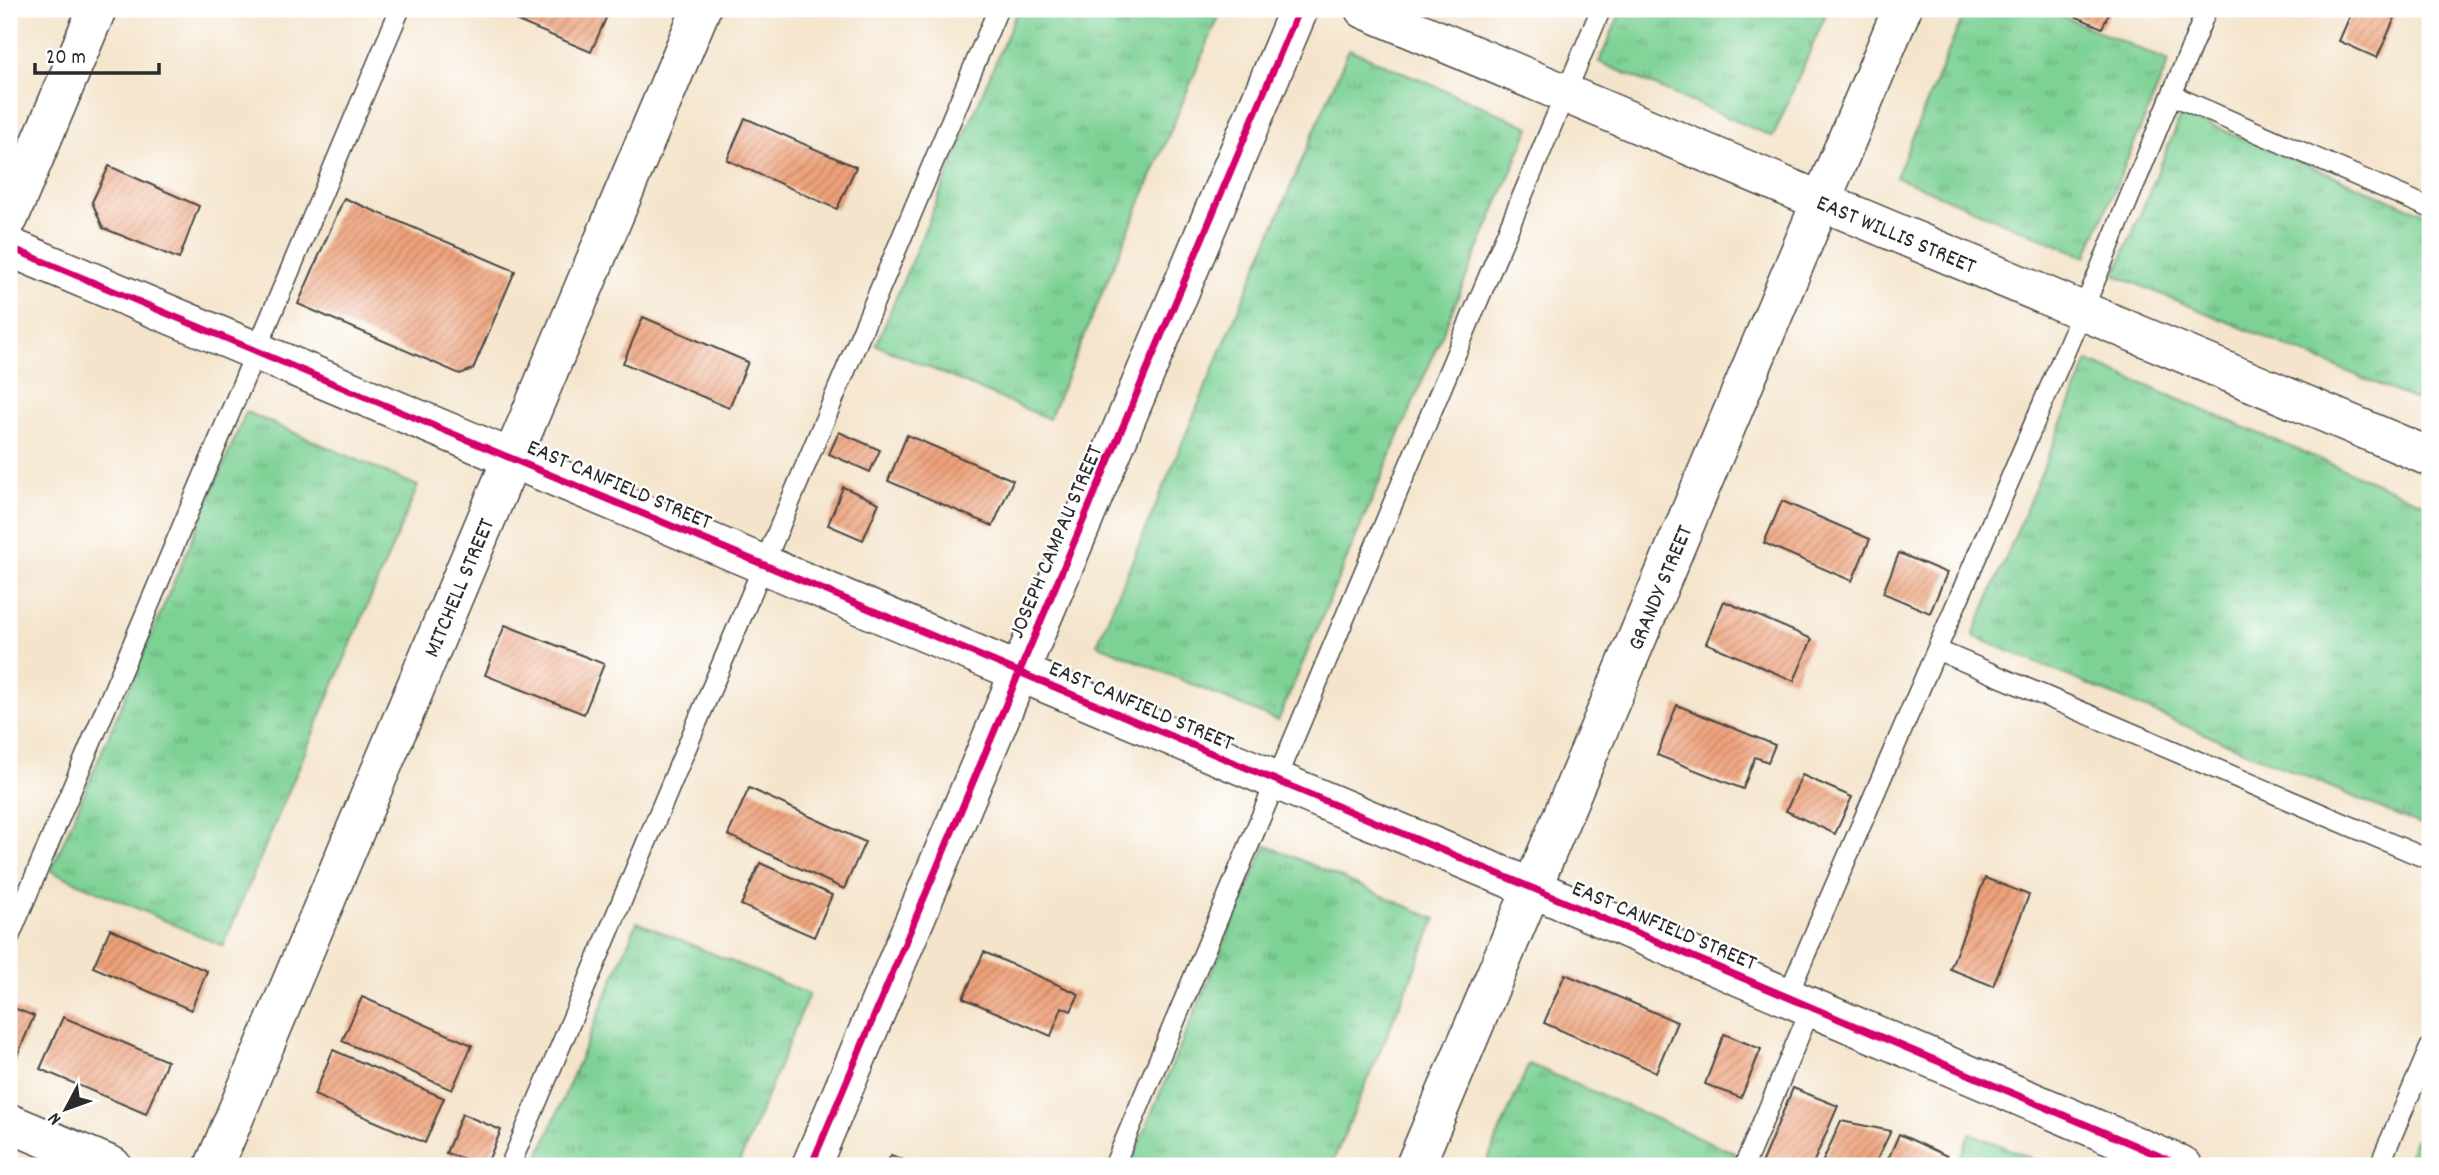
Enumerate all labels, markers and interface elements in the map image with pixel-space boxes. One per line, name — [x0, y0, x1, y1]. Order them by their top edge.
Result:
scale bar — [35, 32, 159, 76]
text: 20 m — [46, 44, 86, 74]
street label: EAST WILLIS STREET — [1811, 188, 1980, 284]
street label: EAST CANFIELD STREET — [521, 432, 716, 540]
street label: JOSEPH CAMPAU STREET — [1002, 441, 1113, 644]
street label: MITCHELL STREET — [417, 514, 505, 663]
street label: GRANDY STREET — [1621, 521, 1703, 656]
street label: EAST CANFIELD STREET — [1043, 653, 1238, 761]
street label: EAST CANFIELD STREET — [1566, 873, 1761, 981]
north arrow — [32, 1074, 102, 1144]
text: N — [43, 1105, 69, 1130]

